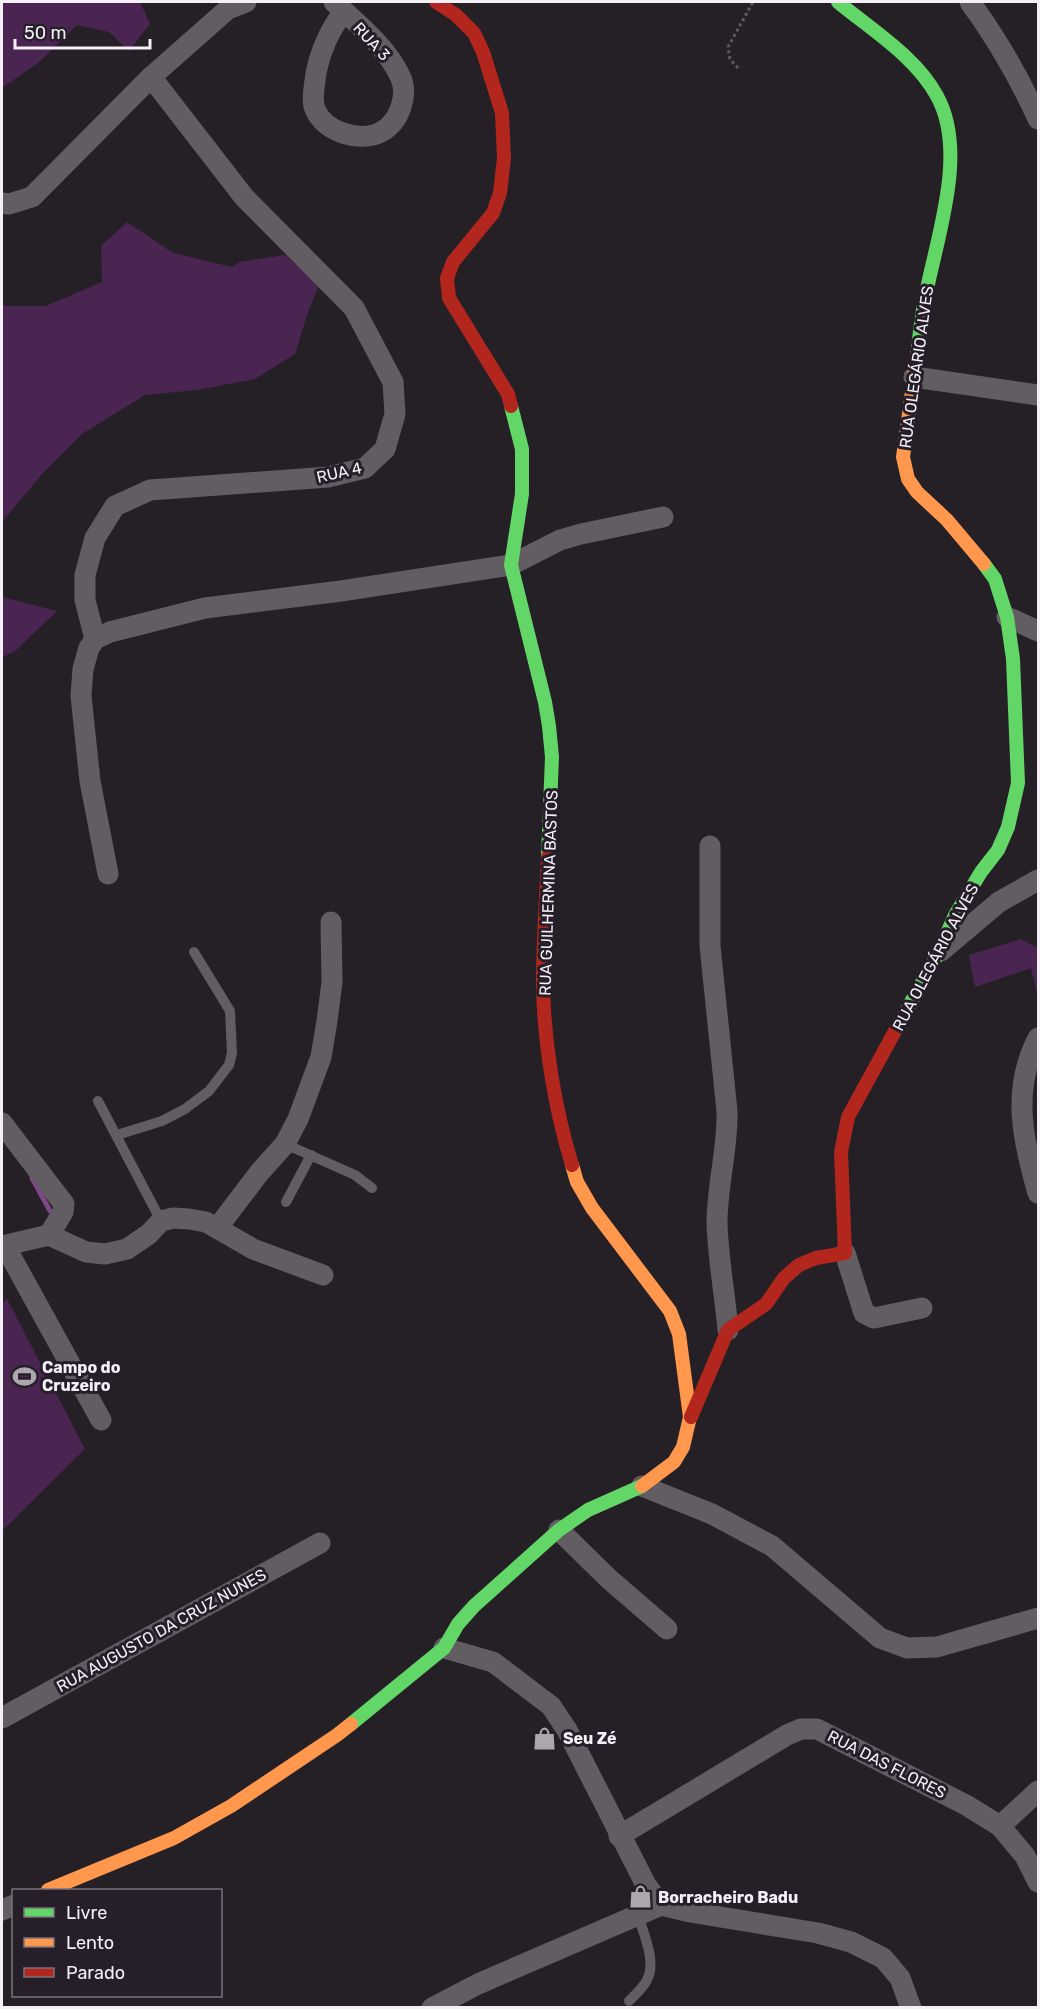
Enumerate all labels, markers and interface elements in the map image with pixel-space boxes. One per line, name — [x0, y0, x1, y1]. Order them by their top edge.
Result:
scale bar — [15, 12, 150, 50]
street label: RUA 3 — [349, 18, 394, 64]
text: 50 m — [24, 22, 67, 44]
street label: RUA OLEGÁRIO ALVES — [896, 284, 937, 450]
street label: RUA 4 — [315, 458, 364, 487]
street label: RUA GUILHERMINA BASTOS — [535, 790, 562, 996]
street label: RUA OLEGÁRIO ALVES — [889, 880, 982, 1034]
place label: Campo do Cruzeiro — [42, 1358, 121, 1395]
sports icon: Campo do Cruzeiro — [11, 1363, 37, 1389]
street label: RUA AUGUSTO DA CRUZ NUNES — [53, 1565, 269, 1696]
shop icon: Seu Zé — [532, 1725, 558, 1751]
street label: RUA DAS FLORES — [824, 1726, 949, 1802]
place label: Seu Zé — [563, 1729, 617, 1748]
shop icon: Borracheiro Badu — [627, 1884, 653, 1910]
place label: Borracheiro Badu — [658, 1888, 798, 1907]
legend — [12, 1889, 222, 1997]
text: Livre — [66, 1902, 107, 1924]
text: Lento — [66, 1932, 114, 1954]
text: Parado — [66, 1962, 125, 1984]

